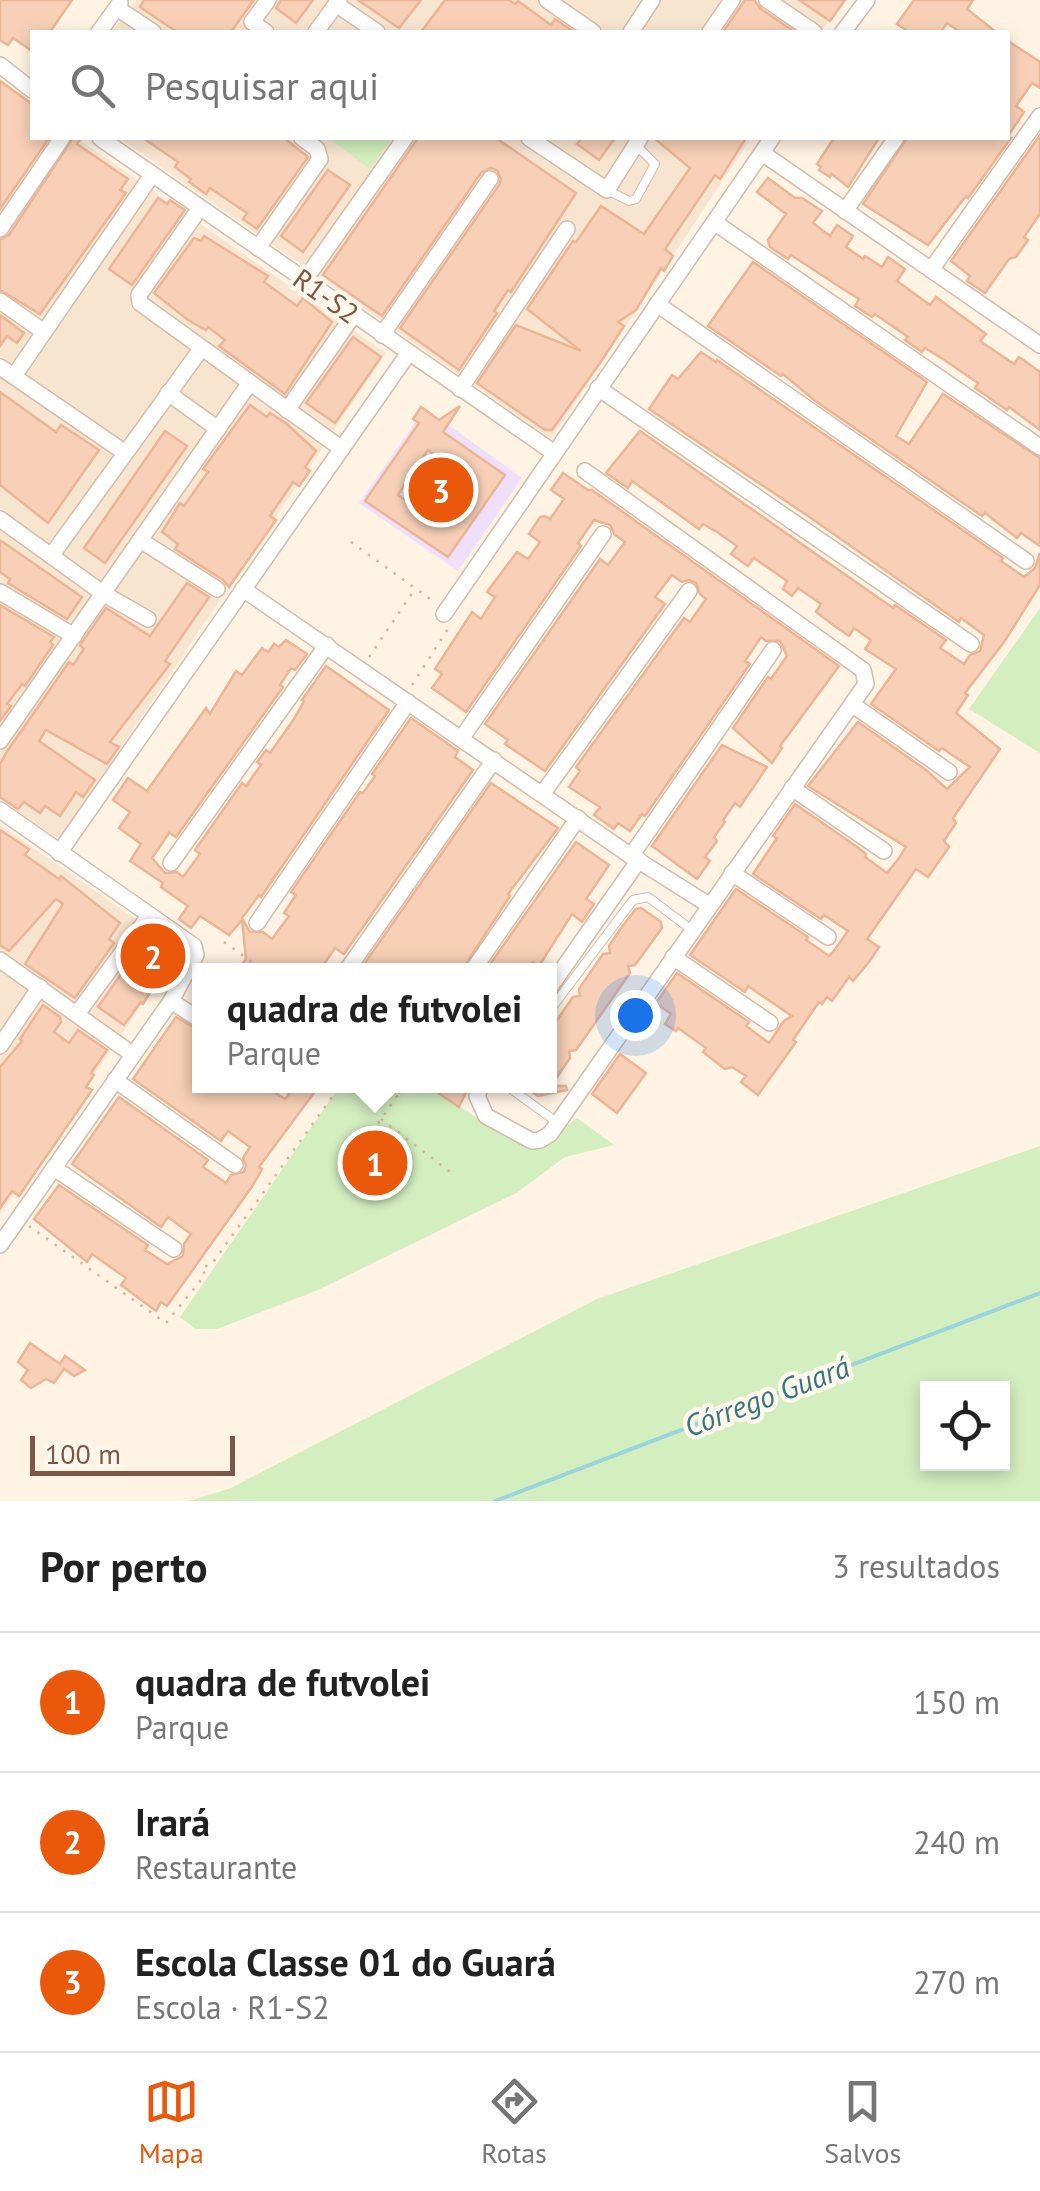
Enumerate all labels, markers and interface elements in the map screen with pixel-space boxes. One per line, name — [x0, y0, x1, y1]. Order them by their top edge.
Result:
search box — [30, 30, 1010, 140]
icon: search — [65, 58, 120, 113]
text: Pesquisar aqui — [145, 61, 379, 110]
street label: R1-S2 — [286, 260, 366, 331]
pin: 3 — [408, 452, 474, 528]
pin: 2 — [120, 918, 186, 994]
popup — [192, 963, 557, 1093]
text: quadra de futvolei — [227, 983, 522, 1032]
your location — [610, 990, 661, 1041]
text: Parque — [227, 1032, 321, 1074]
pin: 1 — [342, 1126, 408, 1200]
water label: Córrego Guará — [678, 1346, 855, 1445]
map controls — [920, 1381, 1010, 1471]
button: locate — [920, 1381, 1010, 1471]
scale bar — [30, 1431, 235, 1476]
text: 100 m — [45, 1435, 121, 1472]
text: Por perto — [40, 1539, 207, 1594]
text: 3 resultados — [832, 1545, 1000, 1587]
text: quadra de futvolei — [135, 1657, 430, 1706]
text: 1 — [63, 1681, 82, 1723]
text: 150 m — [913, 1681, 1000, 1723]
text: Parque — [135, 1706, 229, 1748]
text: Irará — [135, 1797, 210, 1846]
text: 2 — [63, 1821, 82, 1863]
text: 240 m — [913, 1821, 1000, 1863]
text: Restaurante — [135, 1846, 297, 1888]
text: Escola Classe 01 do Guará — [135, 1937, 556, 1986]
text: 3 — [63, 1961, 82, 2003]
text: 270 m — [913, 1961, 1000, 2003]
text: Escola · R1-S2 — [135, 1986, 330, 2028]
tab: Mapa — [139, 2074, 204, 2171]
tab: Rotas — [481, 2074, 547, 2171]
tab: Salvos — [824, 2074, 901, 2171]

